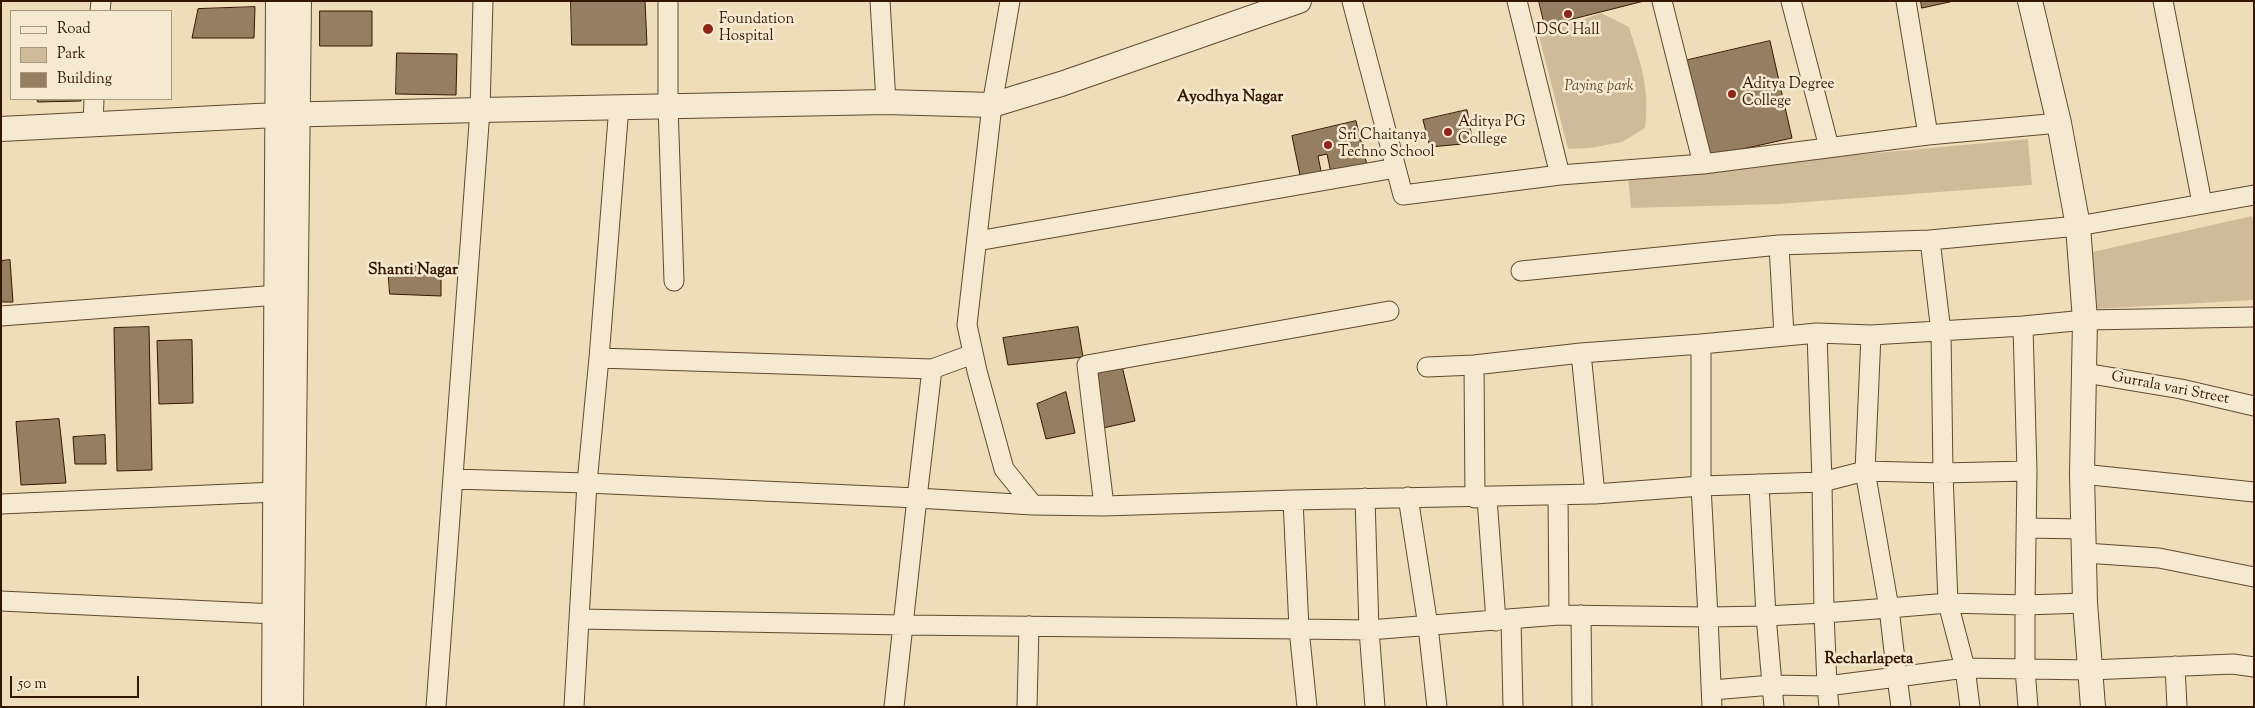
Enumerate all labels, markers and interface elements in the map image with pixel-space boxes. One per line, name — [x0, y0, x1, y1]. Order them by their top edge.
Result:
marker: DSC Hall — [1562, 8, 1574, 20]
legend — [10, 10, 172, 100]
place label: Foundation Hospital — [719, 11, 794, 46]
text: Road — [57, 19, 91, 40]
marker: Foundation Hospital — [701, 22, 715, 36]
place label: DSC Hall — [1536, 22, 1600, 40]
text: Park — [57, 44, 86, 65]
text: Building — [57, 69, 112, 90]
place label: Aditya Degree College — [1742, 76, 1835, 111]
park label: Paying park — [1564, 78, 1634, 96]
district label: Ayodhya Nagar — [1177, 88, 1283, 108]
marker: Aditya Degree College — [1726, 88, 1738, 100]
place label: Aditya PG College — [1458, 114, 1526, 149]
marker: Aditya PG College — [1442, 126, 1454, 138]
place label: Sri Chaitanya Techno School — [1338, 127, 1435, 162]
marker: Sri Chaitanya Techno School — [1322, 139, 1334, 151]
district label: Shanti Nagar — [368, 261, 458, 281]
street label: Gurrala vari Street — [2110, 369, 2230, 409]
district label: Recharlapeta — [1825, 650, 1913, 670]
scale bar — [12, 666, 141, 698]
text: 50 m — [18, 674, 47, 695]

